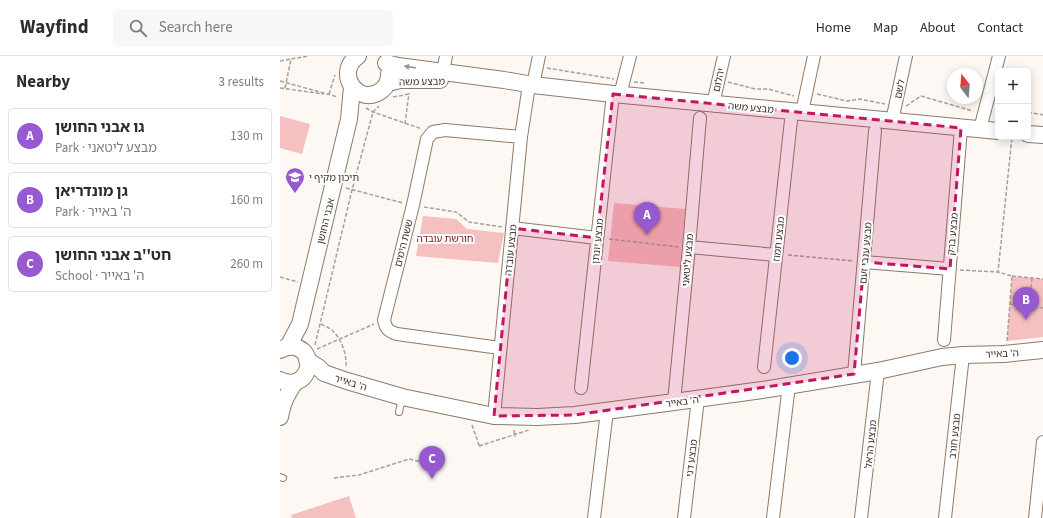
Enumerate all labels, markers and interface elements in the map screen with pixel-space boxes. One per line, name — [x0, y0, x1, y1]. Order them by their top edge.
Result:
search box — [113, 10, 393, 46]
text: Wayfind — [20, 14, 89, 41]
icon: search — [127, 17, 149, 39]
text: Search here — [159, 17, 233, 38]
text: Home — [816, 18, 851, 38]
text: Map — [873, 18, 898, 38]
text: About — [920, 18, 955, 38]
text: Contact — [977, 18, 1023, 38]
one-way arrow — [404, 64, 416, 70]
street label: יהלום — [709, 67, 729, 93]
north arrow — [947, 68, 983, 104]
map controls — [995, 68, 1031, 140]
button: + — [995, 68, 1031, 104]
text: Nearby — [16, 70, 70, 94]
text: 3 results — [219, 73, 264, 91]
street label: מבצע משה — [399, 75, 446, 89]
street label: לשם — [891, 78, 909, 100]
street label: מבצע משה — [727, 99, 775, 117]
button: − — [995, 104, 1031, 140]
text: גו אבני החושן — [55, 117, 144, 138]
text: A — [26, 127, 34, 145]
text: 130 m — [230, 127, 263, 145]
text: Park · מבצע ליטאני — [55, 139, 157, 157]
school or university icon: תיכון מקיף י — [284, 166, 306, 194]
place label: תיכון מקיף י — [309, 171, 359, 185]
text: גן מונדריאן — [55, 181, 128, 202]
text: B — [26, 191, 34, 209]
text: 160 m — [230, 191, 263, 209]
street label: אבני החושן — [313, 197, 338, 246]
pin: A — [634, 202, 660, 235]
text: Park · ה' באייר — [55, 203, 131, 221]
street label: מבצע ברק — [944, 212, 962, 256]
street label: מבצע תמוז — [770, 215, 788, 262]
street label: מבצע יונתן — [589, 217, 607, 265]
street label: ששת הימים — [391, 218, 417, 269]
street label: מבצע ענבי זעם — [856, 221, 876, 285]
street label: מבצע עובדה — [501, 223, 521, 277]
park label: חורשת עובדה — [417, 232, 473, 246]
street label: מבצע ליטאני — [679, 233, 697, 287]
text: חט''ב אבני החושן — [55, 245, 171, 266]
text: C — [26, 255, 34, 273]
text: 260 m — [230, 255, 263, 273]
text: School · ה' באייר — [55, 267, 144, 285]
pin: B — [1013, 287, 1039, 320]
street label: ה' באייר — [985, 346, 1019, 362]
your location — [782, 348, 802, 368]
street label: ה' באייר — [333, 371, 369, 395]
street label: ה' באייר — [665, 393, 700, 411]
street label: מבצע חורב — [946, 412, 964, 460]
street label: מבצע הראל — [861, 419, 881, 469]
street label: מבצע דני — [683, 438, 701, 478]
pin: C — [419, 446, 445, 479]

